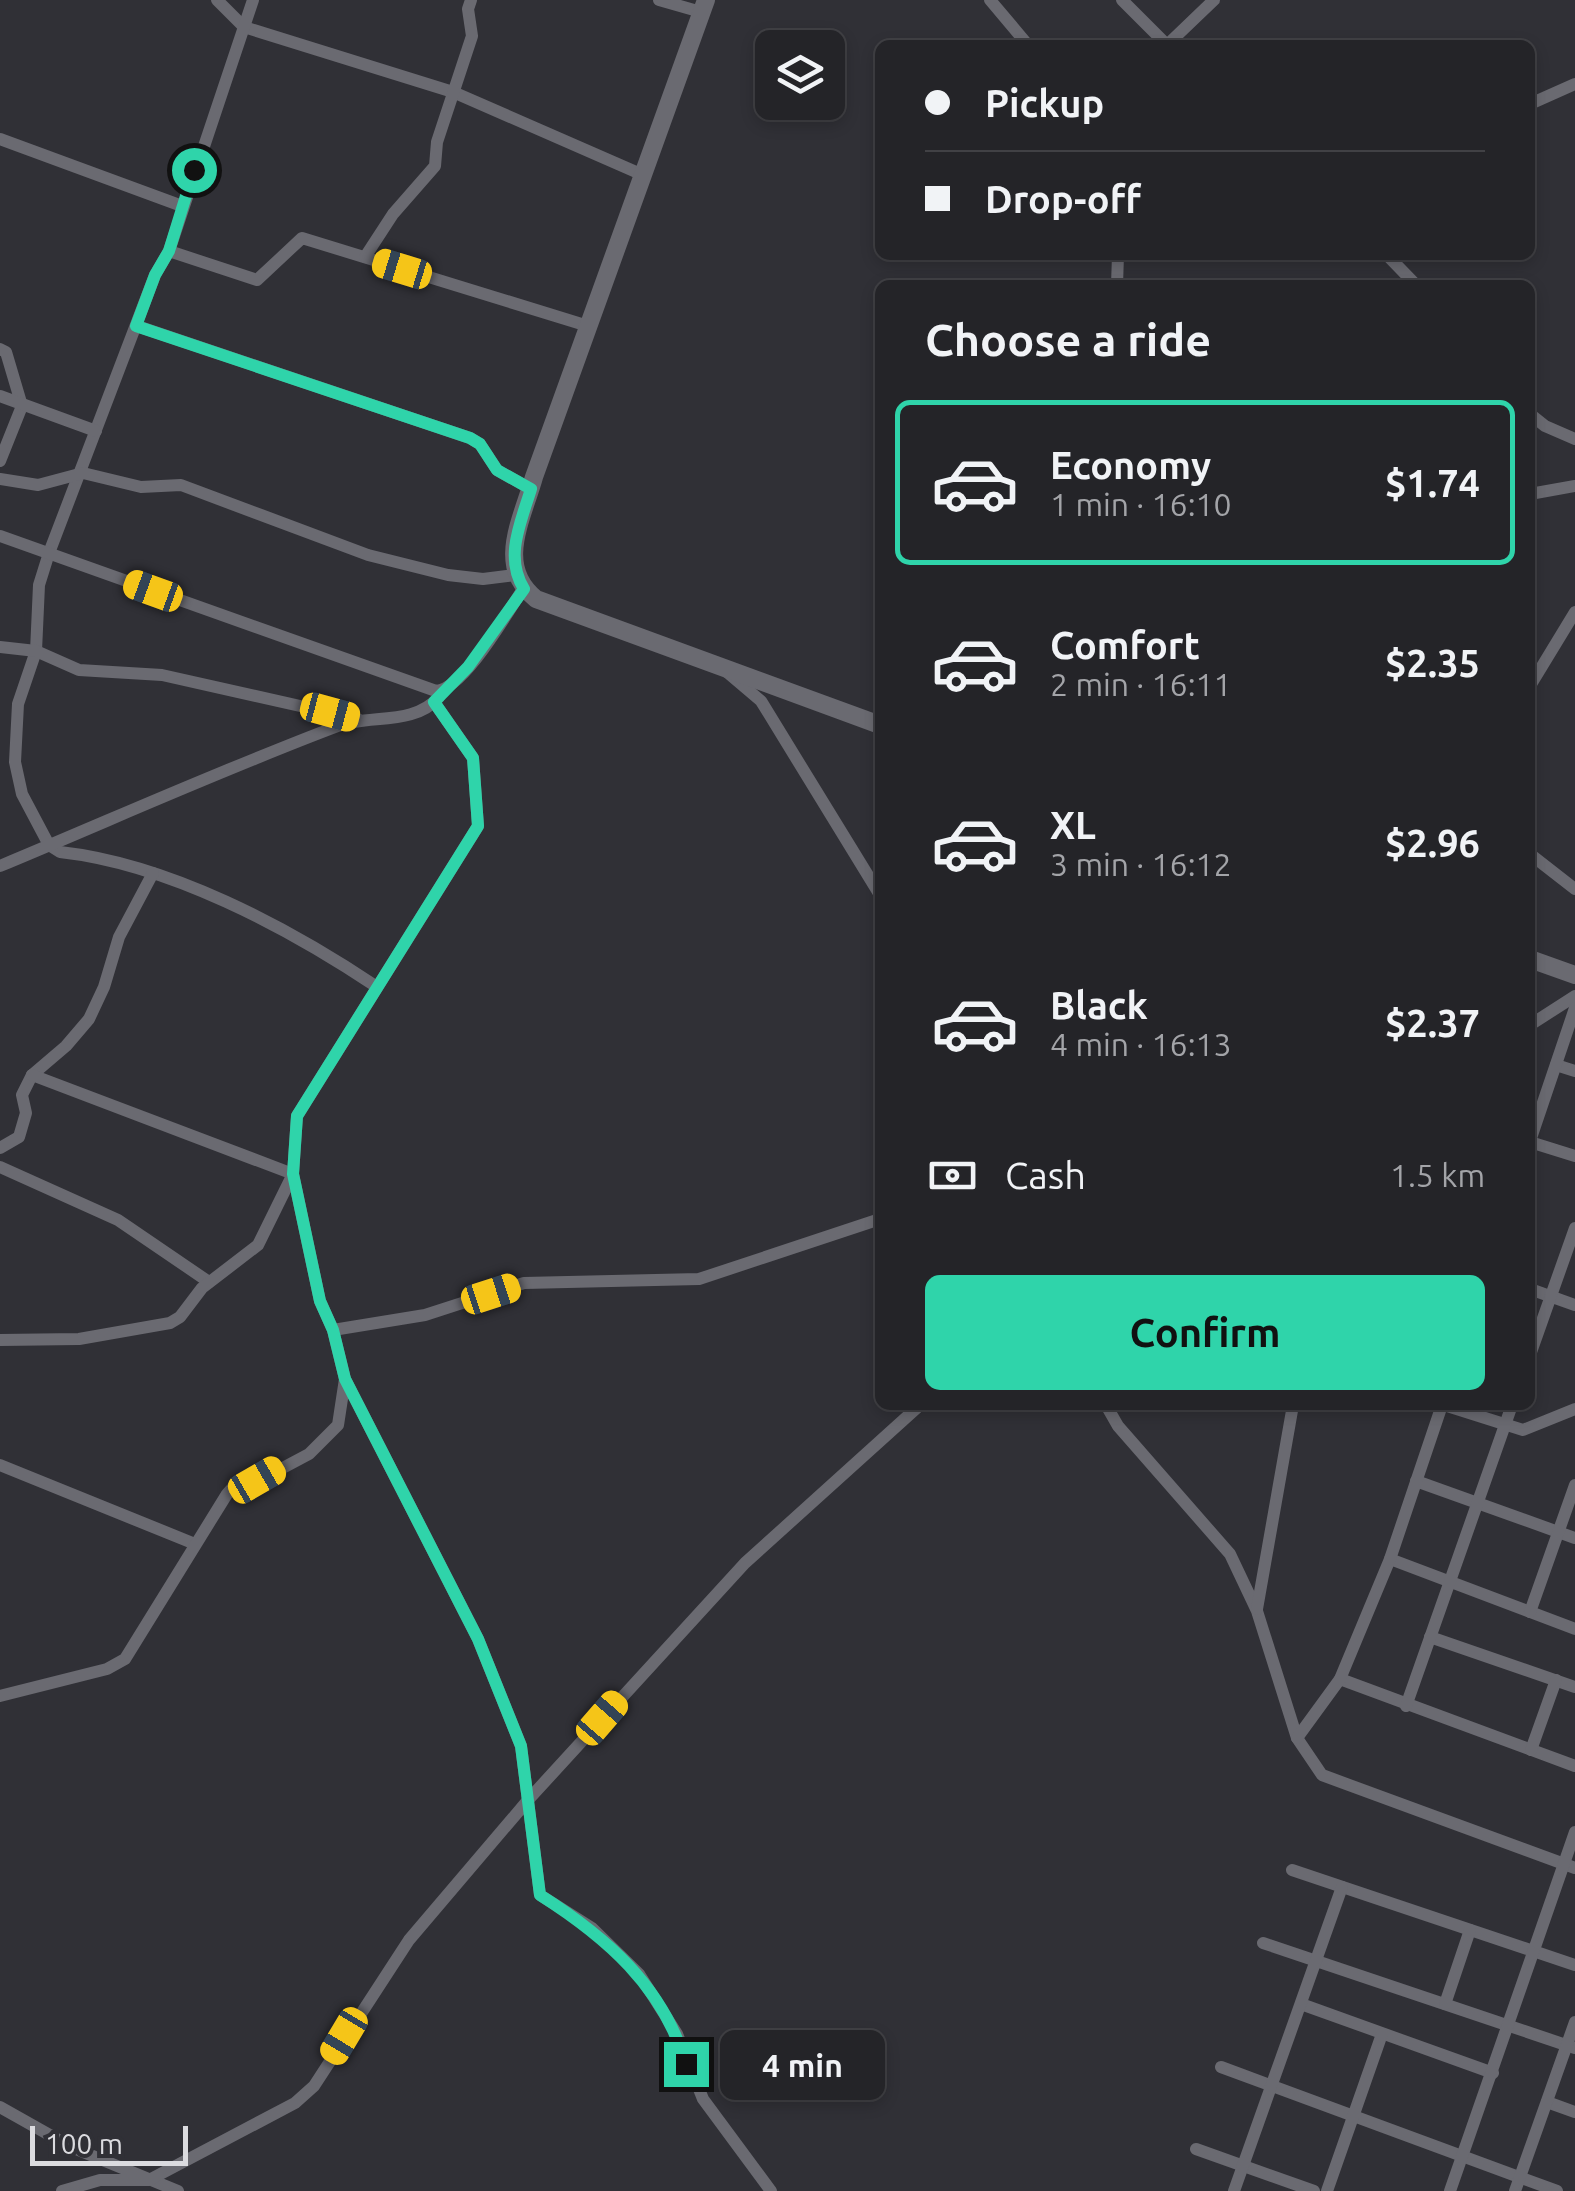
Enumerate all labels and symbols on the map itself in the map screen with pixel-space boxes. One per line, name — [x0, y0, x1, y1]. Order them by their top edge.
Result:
route start — [172, 148, 217, 193]
car — [369, 246, 435, 292]
car — [120, 567, 186, 615]
car — [297, 690, 363, 734]
car — [458, 1270, 524, 1318]
car — [224, 1452, 290, 1508]
car — [571, 1686, 633, 1750]
car — [316, 2003, 372, 2069]
callout: 4 min — [721, 2029, 886, 2099]
route end — [664, 2042, 709, 2087]
scale bar — [30, 2121, 188, 2166]

